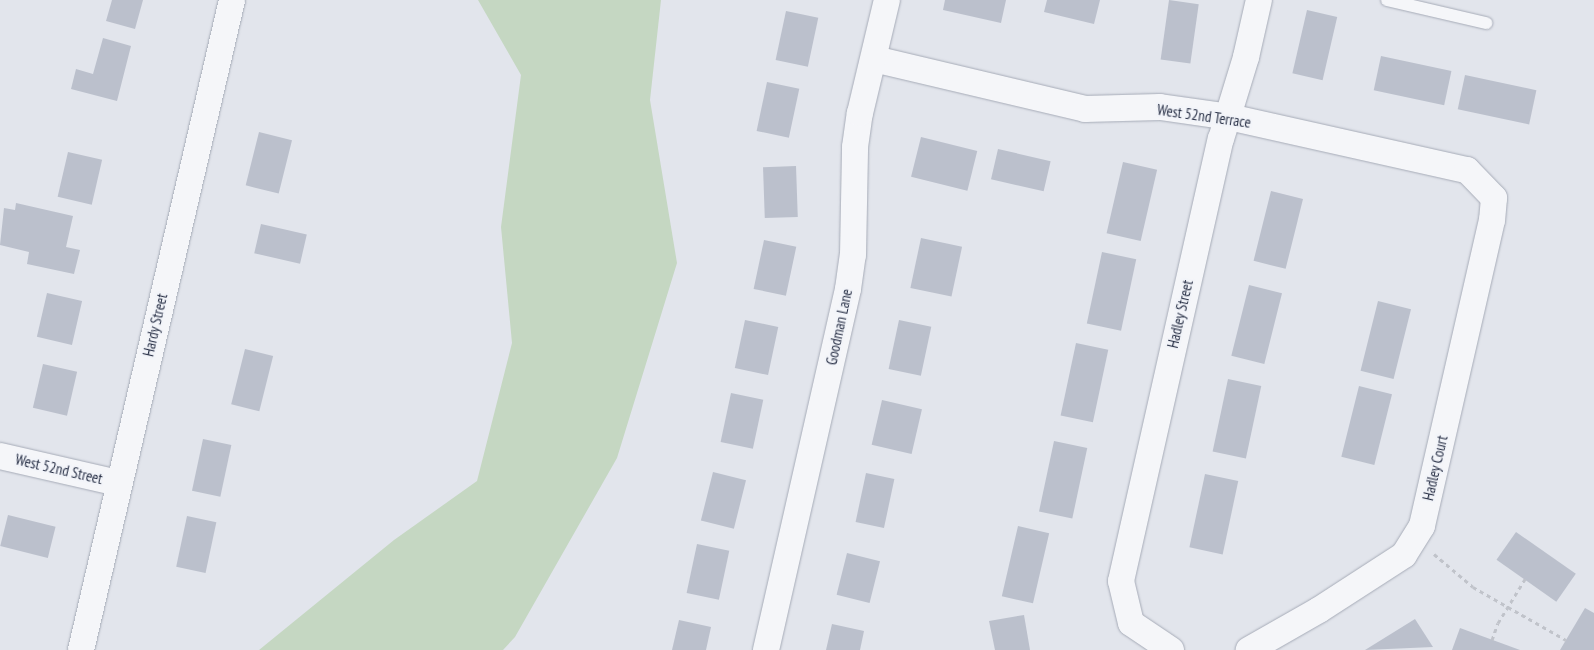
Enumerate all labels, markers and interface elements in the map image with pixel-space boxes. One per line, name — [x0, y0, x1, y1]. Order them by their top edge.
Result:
street label: West 52nd Terrace — [1156, 100, 1252, 132]
street label: Hadley Street — [1163, 278, 1197, 350]
street label: Goodman Lane — [822, 287, 856, 367]
street label: Hardy Street — [139, 292, 171, 358]
street label: Hadley Court — [1419, 433, 1451, 503]
street label: West 52nd Street — [14, 450, 104, 488]

